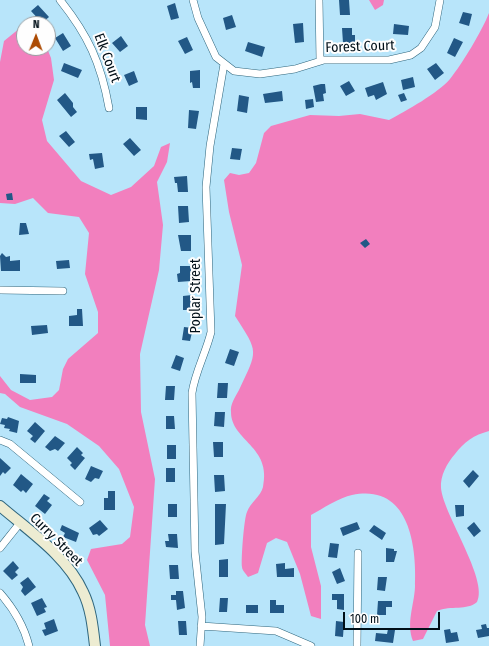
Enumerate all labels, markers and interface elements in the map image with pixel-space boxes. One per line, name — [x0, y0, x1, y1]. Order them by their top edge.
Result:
north arrow — [16, 16, 56, 56]
text: N — [33, 18, 40, 31]
street label: Elk Court — [90, 31, 124, 85]
street label: Forest Court — [325, 37, 395, 57]
street label: Poplar Street — [188, 259, 204, 333]
street label: Curry Street — [26, 510, 86, 570]
scale bar — [345, 604, 442, 630]
text: 100 m — [350, 612, 379, 626]

